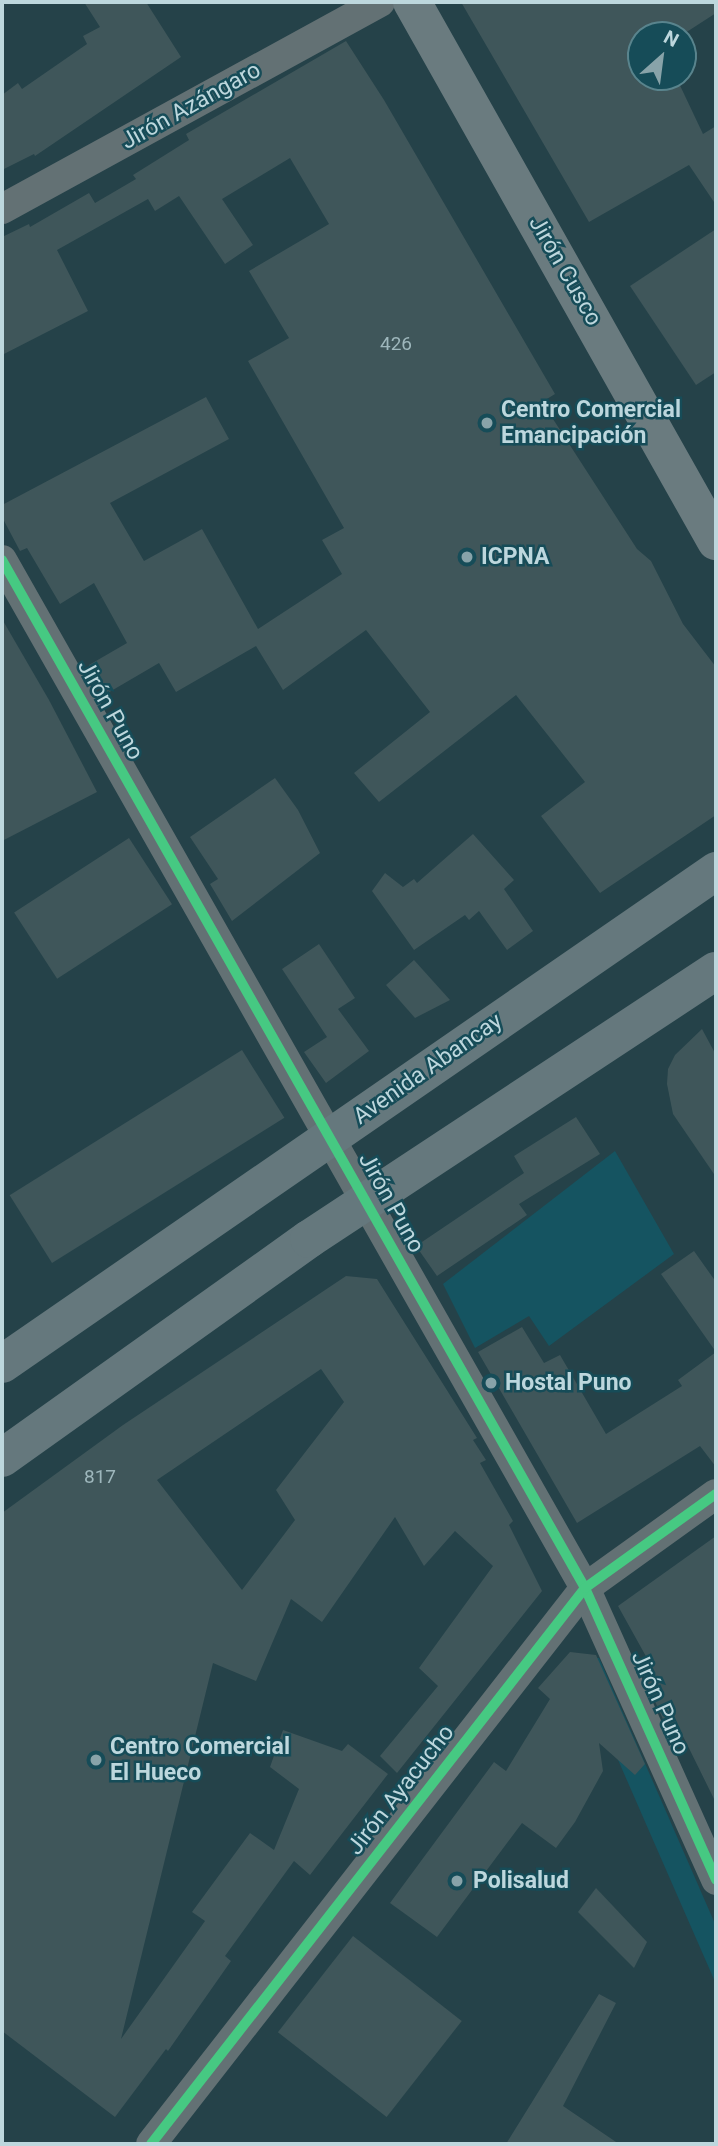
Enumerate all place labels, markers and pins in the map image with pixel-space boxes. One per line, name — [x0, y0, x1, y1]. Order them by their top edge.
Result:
place label: Centro Comercial Emancipación — [501, 396, 681, 450]
marker: Centro Comercial Emancipación — [479, 415, 495, 431]
place label: ICPNA — [481, 543, 549, 571]
marker: ICPNA — [459, 549, 475, 565]
place label: Hostal Puno — [505, 1369, 632, 1397]
marker: Hostal Puno — [483, 1375, 499, 1391]
place label: Centro Comercial El Hueco — [110, 1733, 290, 1787]
marker: Centro Comercial El Hueco — [88, 1752, 104, 1768]
place label: Polisalud — [473, 1867, 569, 1895]
marker: Polisalud — [447, 1871, 467, 1891]

